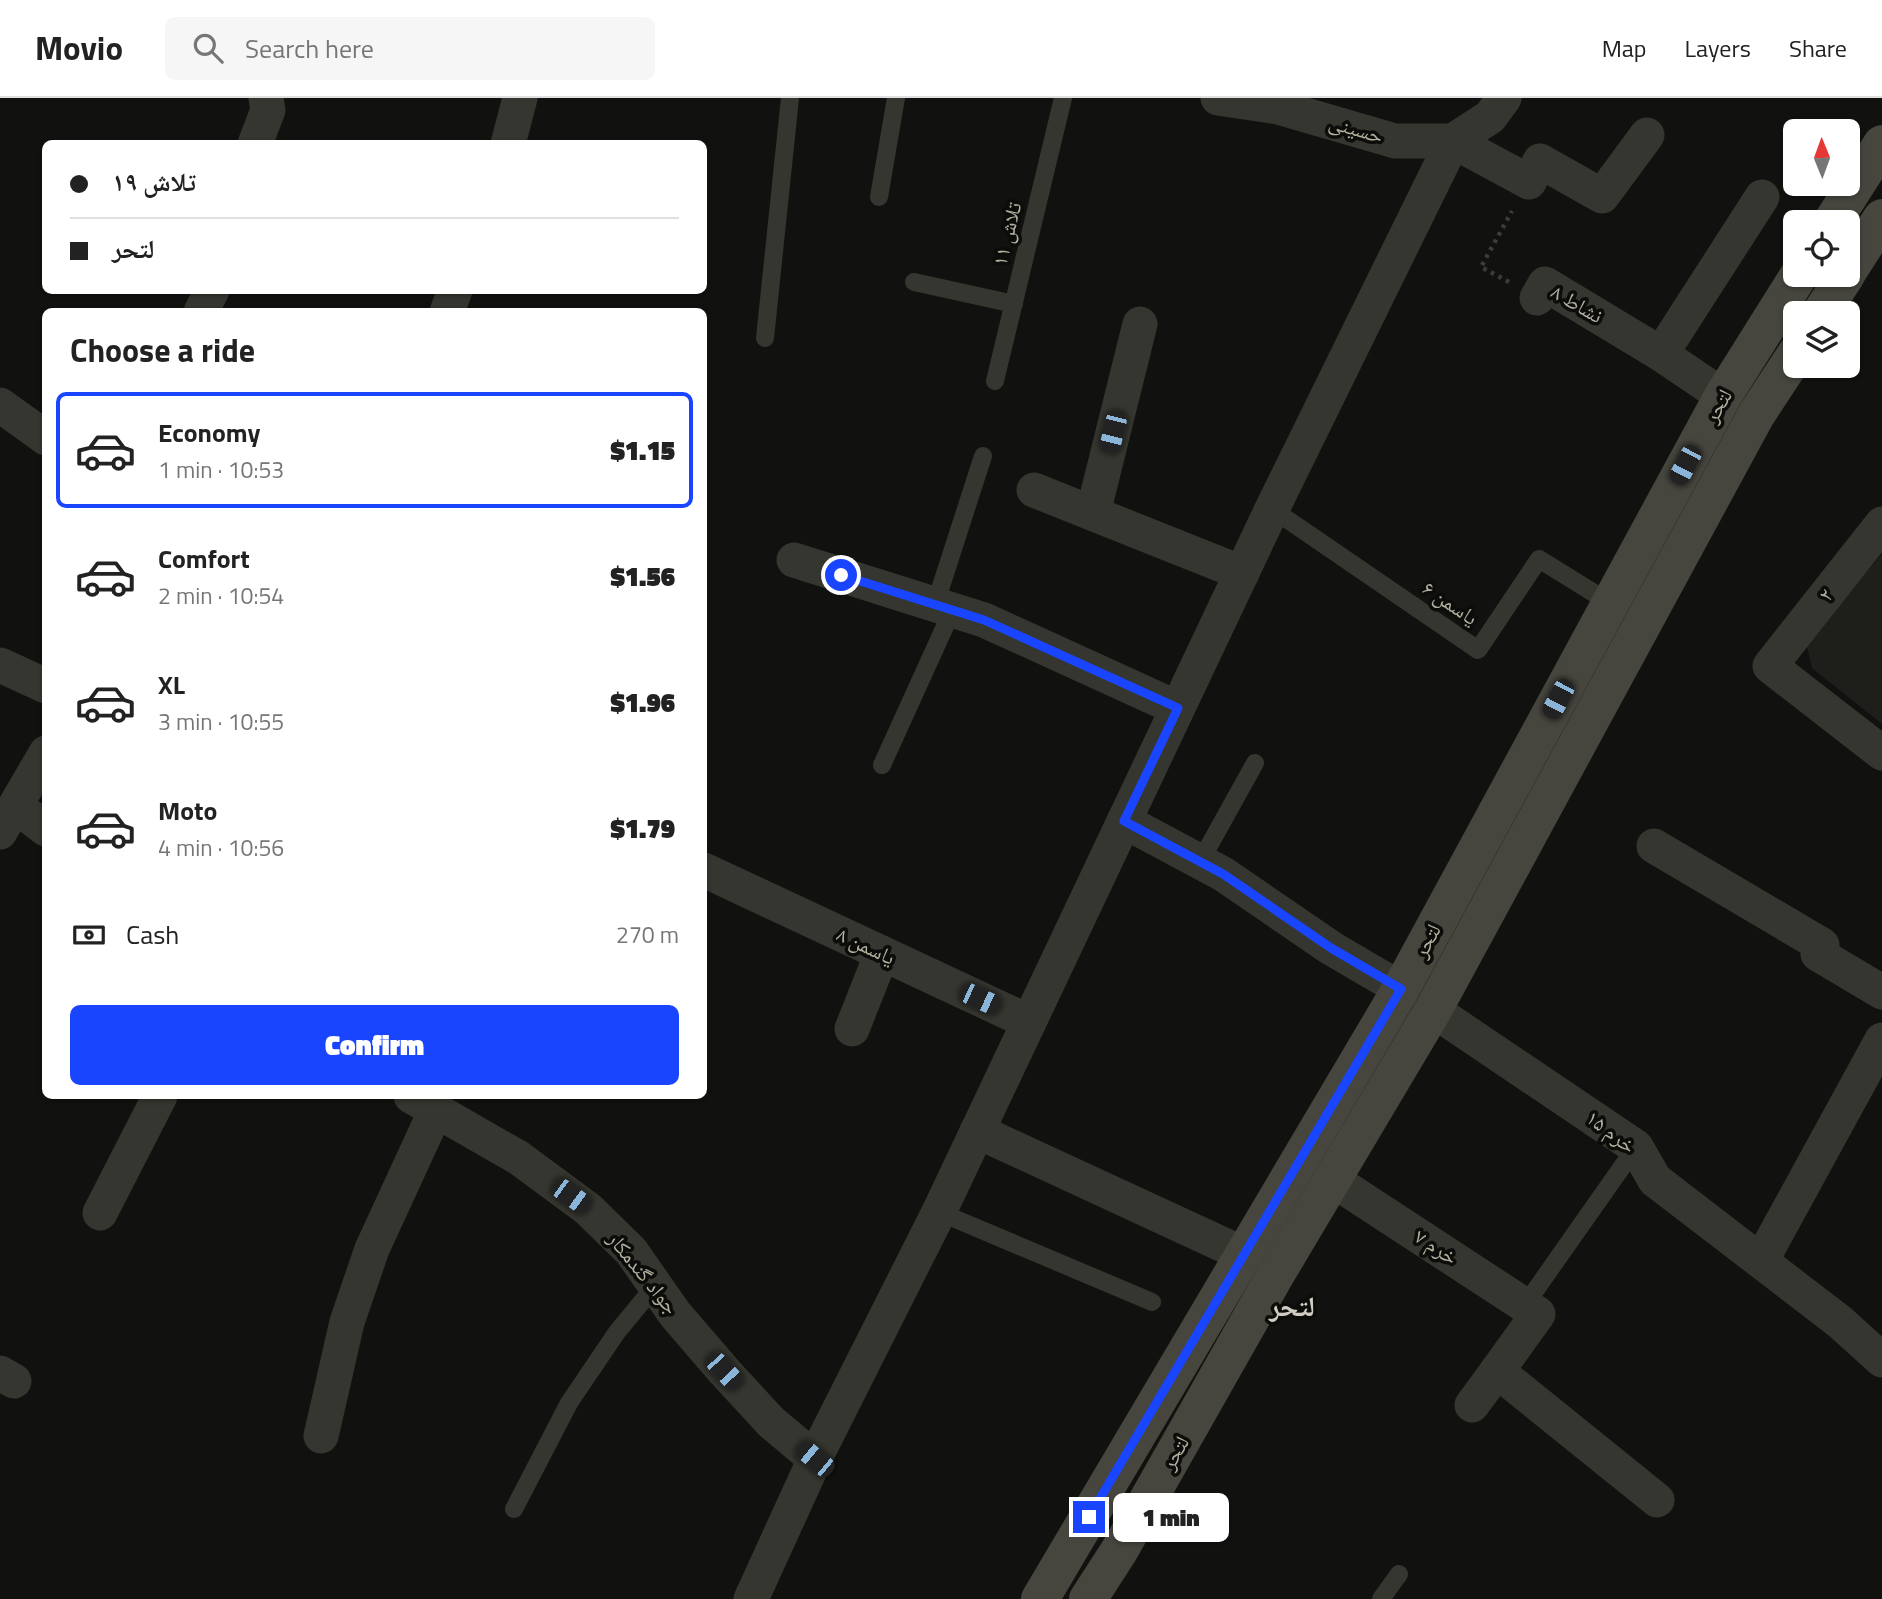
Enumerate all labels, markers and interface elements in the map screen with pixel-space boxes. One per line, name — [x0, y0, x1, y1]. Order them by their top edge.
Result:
search box — [165, 17, 655, 80]
text: Movio — [35, 23, 123, 73]
icon: search — [189, 29, 227, 67]
text: Search here — [245, 29, 374, 68]
text: Map — [1602, 30, 1647, 66]
text: Layers — [1685, 30, 1751, 66]
text: Share — [1789, 30, 1847, 66]
street label: حسینی — [1325, 105, 1387, 151]
north arrow — [1783, 119, 1860, 196]
map controls — [1783, 119, 1860, 378]
text: تلاش ۱۹ — [112, 162, 196, 201]
street label: تلاش ۱۱ — [983, 198, 1029, 269]
button: locate — [1783, 210, 1860, 287]
text: لتحر — [112, 229, 154, 268]
street label: نشاط ۸ — [1546, 275, 1609, 331]
button: layers — [1783, 301, 1860, 378]
text: Choose a ride — [70, 326, 255, 374]
street label: لتحر — [1694, 383, 1740, 429]
car — [1098, 409, 1129, 455]
text: Economy — [158, 413, 260, 452]
icon: car — [74, 419, 137, 482]
text: $1.15 — [610, 431, 675, 470]
car — [1666, 442, 1705, 488]
text: 1 min · 10:53 — [158, 452, 284, 487]
text: Comfort — [158, 539, 250, 578]
icon: car — [74, 545, 137, 608]
text: $1.56 — [610, 557, 675, 596]
route start — [825, 559, 857, 591]
street label: یاسمن ۶ — [1416, 572, 1485, 633]
text: 2 min · 10:54 — [158, 578, 284, 613]
street label: ۲ — [1810, 581, 1841, 608]
text: XL — [158, 665, 185, 704]
icon: car — [74, 671, 137, 734]
car — [1539, 676, 1578, 722]
text: $1.96 — [610, 683, 675, 722]
text: 3 min · 10:55 — [158, 704, 284, 739]
text: Moto — [158, 791, 217, 830]
icon: car — [74, 797, 137, 860]
text: $1.79 — [610, 809, 675, 848]
text: 4 min · 10:56 — [158, 830, 284, 865]
text: Cash — [126, 915, 179, 954]
icon: cash — [70, 916, 108, 954]
text: 270 m — [616, 917, 679, 952]
street label: یاسمن ۸ — [832, 918, 901, 973]
street label: لتحر — [1403, 918, 1448, 964]
car — [957, 981, 1004, 1017]
button: Confirm — [70, 1005, 679, 1085]
street label: خرم ۱۵ — [1580, 1102, 1643, 1161]
car — [548, 1175, 595, 1217]
street label: خرم ۷ — [1408, 1220, 1465, 1272]
street label: جواد گندمکار — [600, 1223, 687, 1321]
district label: لتحر — [1268, 1284, 1315, 1327]
car — [702, 1348, 747, 1394]
street label: لتحر — [1151, 1430, 1197, 1476]
car — [793, 1437, 838, 1481]
callout: 1 min — [1114, 1492, 1229, 1542]
text: 1 min — [1142, 1500, 1200, 1535]
route end — [1073, 1501, 1105, 1533]

